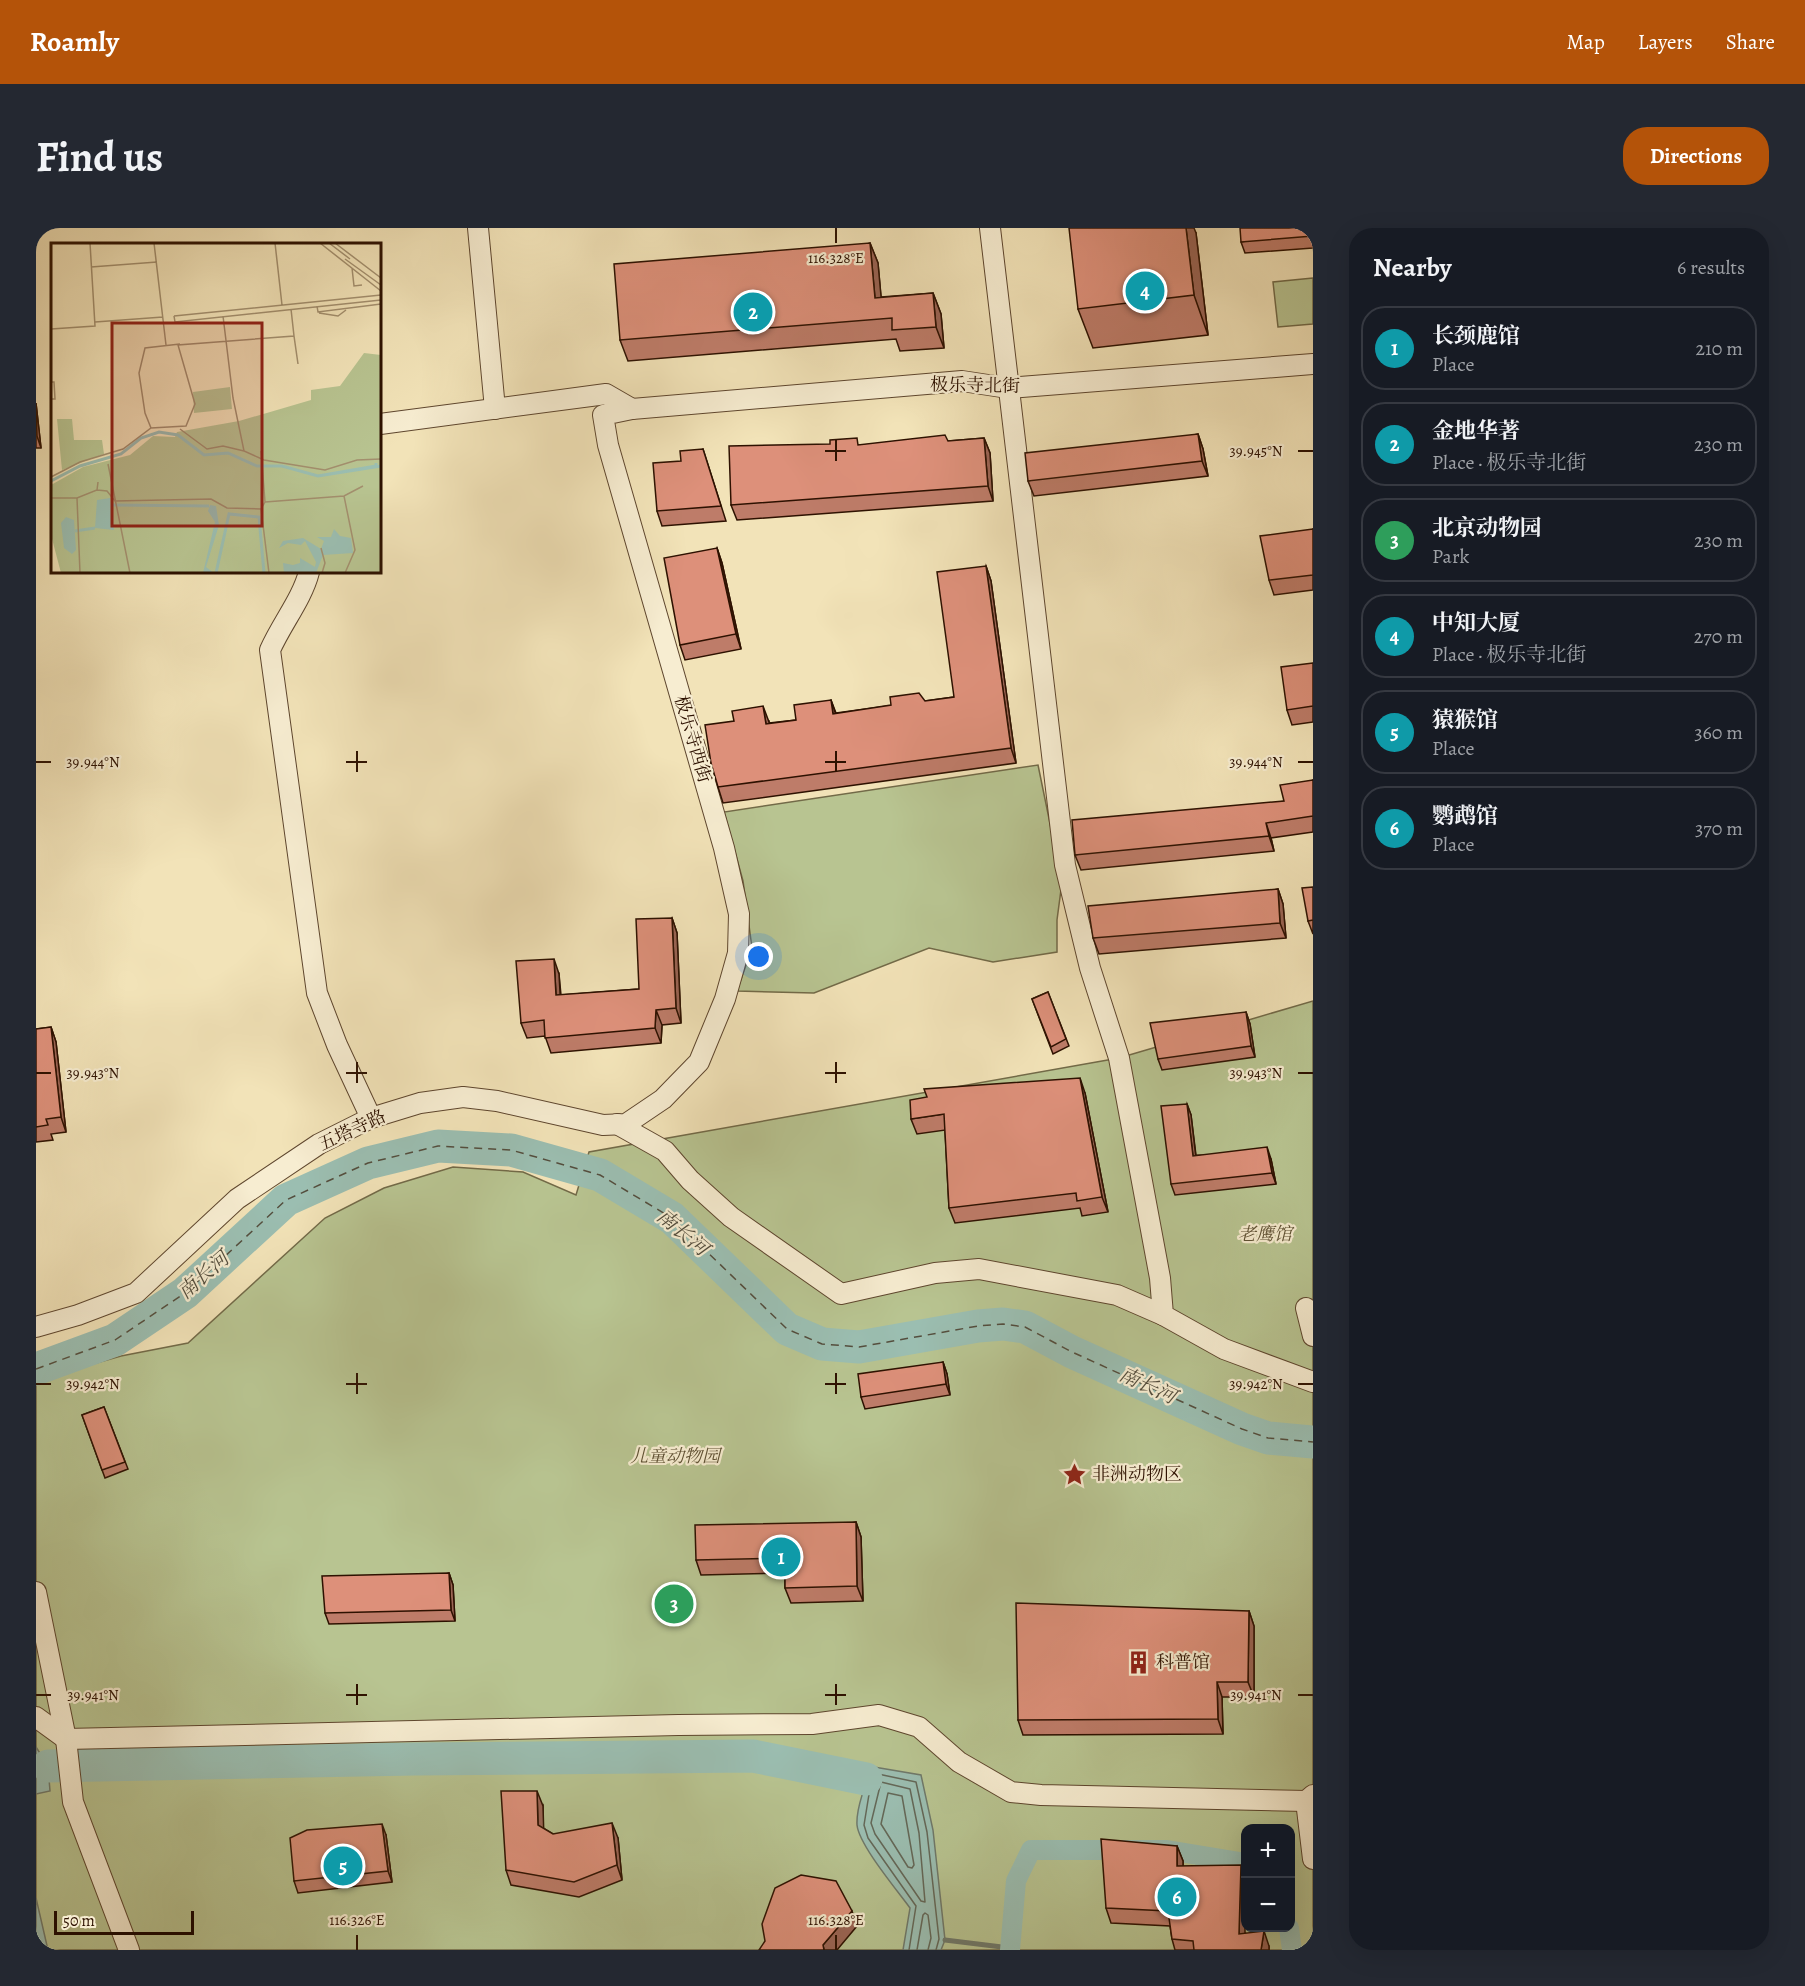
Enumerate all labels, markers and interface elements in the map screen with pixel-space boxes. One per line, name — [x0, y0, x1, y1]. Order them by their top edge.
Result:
text: Roamly — [30, 23, 119, 61]
text: Map — [1566, 28, 1605, 56]
text: Layers — [1638, 28, 1693, 56]
text: Share — [1726, 28, 1775, 56]
button: Directions — [1623, 127, 1769, 185]
text: Find us — [36, 128, 163, 185]
inset map — [51, 243, 381, 573]
text: 116.328°E — [808, 248, 864, 268]
text: Nearby — [1373, 250, 1452, 285]
text: 6 results — [1677, 254, 1745, 281]
pin: 4 — [1126, 268, 1164, 314]
pin: 2 — [734, 290, 772, 334]
text: 长颈鹿馆 — [1432, 321, 1520, 351]
text: 1 — [1391, 335, 1398, 362]
text: 210 m — [1695, 335, 1743, 362]
text: Place — [1432, 351, 1474, 378]
street label: 极乐寺北街 — [930, 372, 1020, 398]
text: 金地华著 — [1432, 416, 1520, 446]
text: 2 — [1390, 431, 1399, 458]
text: 230 m — [1694, 431, 1743, 458]
text: 39.945°N — [1229, 441, 1283, 461]
text: Place · 极乐寺北街 — [1432, 449, 1586, 476]
text: 北京动物园 — [1432, 513, 1542, 543]
text: 3 — [1390, 527, 1399, 554]
text: 230 m — [1694, 527, 1743, 554]
text: Park — [1432, 543, 1470, 570]
text: 中知大厦 — [1432, 608, 1520, 638]
text: 4 — [1390, 623, 1399, 650]
text: 270 m — [1694, 623, 1743, 650]
text: Place · 极乐寺北街 — [1432, 641, 1586, 668]
street label: 极乐寺西街 — [669, 692, 717, 786]
text: 猿猴馆 — [1432, 705, 1498, 735]
text: 5 — [1390, 719, 1399, 746]
text: 360 m — [1694, 719, 1743, 746]
text: Place — [1432, 735, 1474, 762]
text: 39.944°N — [66, 752, 120, 772]
text: 39.944°N — [1229, 752, 1283, 772]
text: 鹦鹉馆 — [1432, 801, 1498, 831]
text: 6 — [1390, 815, 1399, 842]
text: 370 m — [1695, 815, 1743, 842]
text: Place — [1432, 831, 1474, 858]
your location — [744, 942, 773, 971]
text: 39.943°N — [67, 1063, 120, 1083]
text: 39.943°N — [1230, 1063, 1283, 1083]
street label: 五塔寺路 — [314, 1104, 390, 1156]
water label: 南长河 — [651, 1203, 717, 1264]
park label: 老鹰馆 — [1238, 1222, 1295, 1246]
water label: 南长河 — [172, 1244, 237, 1305]
water label: 南长河 — [1115, 1361, 1183, 1412]
text: 39.942°N — [66, 1374, 120, 1394]
text: 39.942°N — [1229, 1374, 1283, 1394]
park label: 儿童动物园 — [630, 1444, 723, 1468]
place icon: 非洲动物区 — [1061, 1461, 1087, 1487]
place label: 非洲动物区 — [1092, 1462, 1182, 1486]
pin: 1 — [762, 1534, 800, 1580]
pin: 3 — [654, 1582, 694, 1626]
building icon: 科普馆 — [1125, 1649, 1151, 1675]
place label: 科普馆 — [1156, 1650, 1210, 1674]
text: 39.941°N — [67, 1685, 119, 1705]
text: 39.941°N — [1230, 1685, 1282, 1705]
map controls — [1241, 1824, 1295, 1932]
button: + — [1241, 1824, 1295, 1878]
pin: 5 — [324, 1844, 362, 1888]
pin: 6 — [1158, 1874, 1196, 1920]
button: − — [1241, 1878, 1295, 1932]
scale bar — [54, 1908, 194, 1936]
text: 50 m — [63, 1910, 95, 1932]
text: 116.326°E — [329, 1910, 385, 1930]
text: 116.328°E — [808, 1910, 864, 1930]

